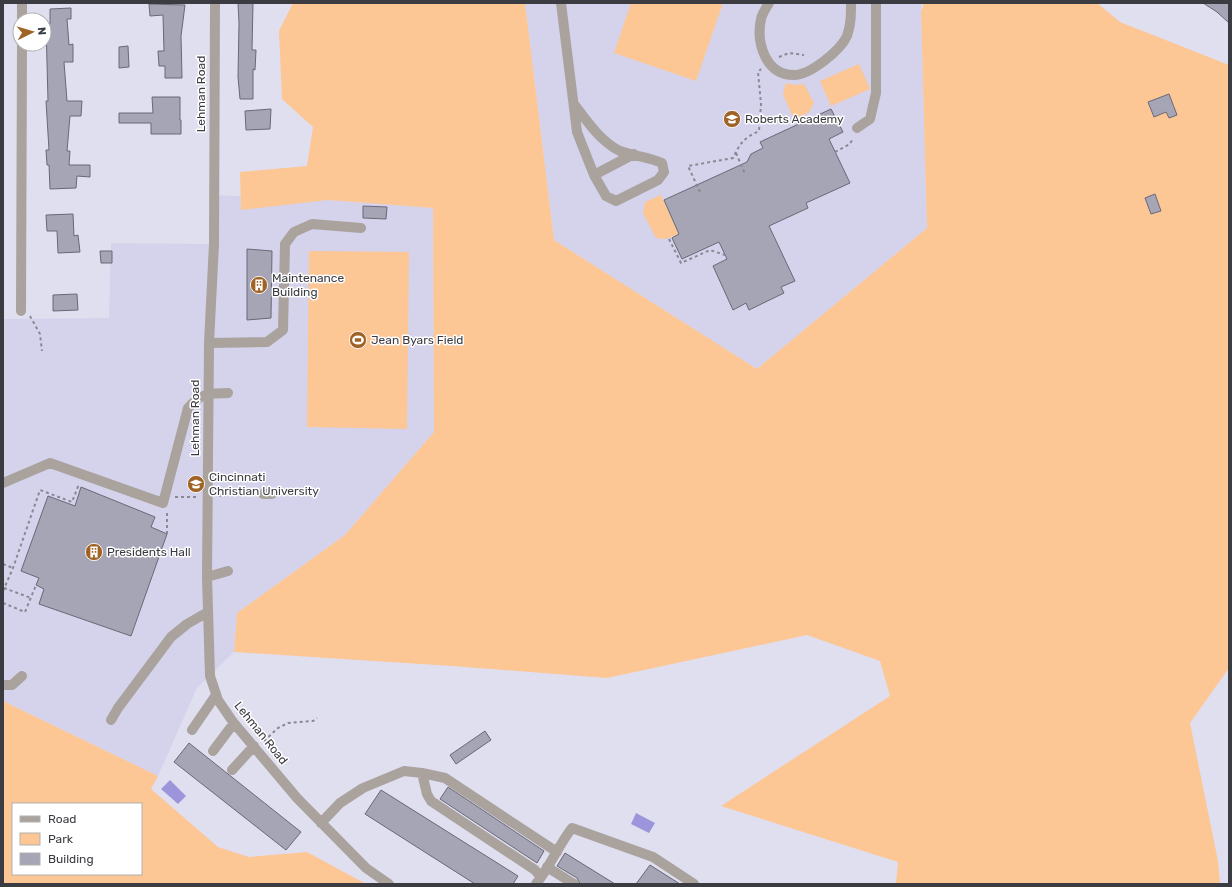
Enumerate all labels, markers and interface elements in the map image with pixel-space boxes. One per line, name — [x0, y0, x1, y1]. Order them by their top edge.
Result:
north arrow — [12, 12, 52, 52]
text: N — [35, 27, 48, 36]
street label: Lehman Road — [194, 56, 208, 132]
school or university icon: Roberts Academy — [722, 109, 742, 129]
place label: Roberts Academy — [745, 112, 844, 126]
place label: Maintenance Building — [272, 271, 344, 299]
building icon: Maintenance Building — [249, 275, 269, 295]
sports icon: Jean Byars Field — [348, 330, 368, 350]
place label: Jean Byars Field — [371, 333, 464, 347]
street label: Lehman Road — [188, 380, 202, 456]
place label: Cincinnati Christian University — [209, 470, 319, 498]
school or university icon: Cincinnati Christian University — [186, 474, 206, 494]
building icon: Presidents Hall — [84, 542, 104, 562]
place label: Presidents Hall — [107, 545, 191, 559]
street label: Lehman Road — [231, 699, 291, 767]
legend — [12, 803, 142, 875]
text: Road — [48, 812, 76, 826]
text: Park — [48, 832, 74, 846]
text: Building — [48, 852, 94, 866]

